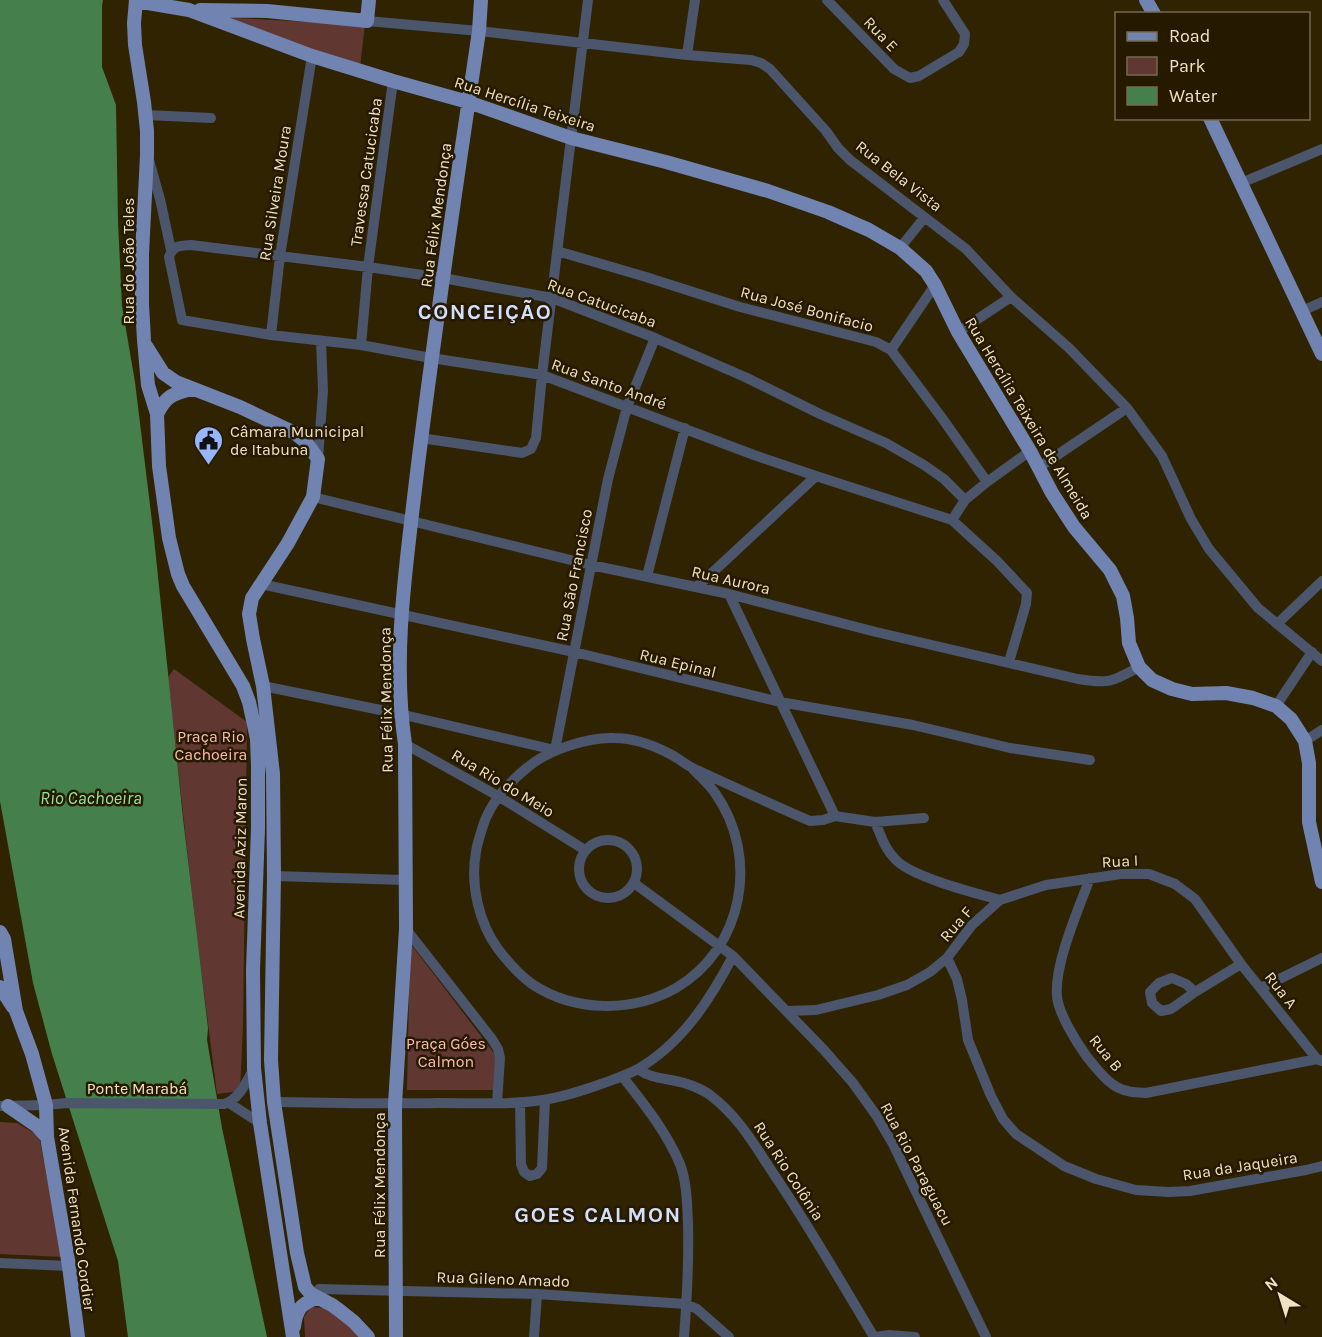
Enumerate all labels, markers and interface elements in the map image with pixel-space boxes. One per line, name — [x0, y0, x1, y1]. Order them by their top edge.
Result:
legend — [1115, 12, 1310, 120]
street label: Rua E — [860, 13, 902, 55]
text: Road — [1169, 25, 1210, 47]
text: Park — [1169, 55, 1206, 77]
street label: Rua Hercília Teixeira — [452, 72, 598, 136]
text: Water — [1169, 85, 1217, 107]
street label: Travessa Catucicaba — [346, 97, 386, 247]
street label: Rua Silveira Moura — [255, 124, 295, 262]
street label: Rua Bela Vista — [852, 136, 946, 216]
street label: Rua Félix Mendonça — [416, 141, 456, 289]
street label: Rua do João Teles — [119, 198, 138, 324]
street label: Rua Catucicaba — [545, 274, 659, 332]
street label: Rua José Bonifacio — [738, 282, 876, 336]
district label: CONCEIÇÃO — [418, 299, 552, 325]
street label: Rua Hercília Teixeira de Almeida — [961, 313, 1097, 523]
street label: Rua Santo André — [549, 354, 669, 414]
place label: Câmara Municipal de Itabuna — [230, 422, 364, 459]
public building icon: Câmara Municipal de Itabuna — [193, 424, 225, 466]
street label: Rua São Francisco — [552, 507, 596, 643]
street label: Rua Aurora — [690, 562, 772, 598]
street label: Rua Félix Mendonça — [375, 627, 397, 773]
street label: Rua Epinal — [638, 644, 718, 682]
park label: Praça Rio Cachoeira — [175, 727, 247, 764]
street label: Rua Rio do Meio — [448, 745, 558, 821]
street label: Avenida Aziz Maron — [229, 777, 251, 919]
water label: Rio Cachoeira — [40, 787, 142, 809]
street label: Rua I — [1101, 851, 1139, 871]
street label: Rua F — [936, 902, 976, 946]
street label: Rua A — [1261, 968, 1301, 1012]
street label: Rua B — [1085, 1031, 1127, 1075]
park label: Praça Góes Calmon — [406, 1034, 486, 1071]
street label: Ponte Marabá — [87, 1079, 187, 1098]
street label: Rua Rio Paraguacu — [876, 1099, 958, 1229]
street label: Rua Félix Mendonça — [370, 1112, 389, 1258]
street label: Rua Rio Colônia — [750, 1118, 828, 1224]
street label: Avenida Fernando Cordier — [55, 1125, 99, 1313]
street label: Rua da Jaqueira — [1181, 1148, 1299, 1184]
district label: GOES CALMON — [514, 1202, 682, 1228]
north arrow — [1250, 1265, 1310, 1325]
street label: Rua Gileno Amado — [436, 1267, 570, 1291]
text: N — [1261, 1273, 1281, 1295]

